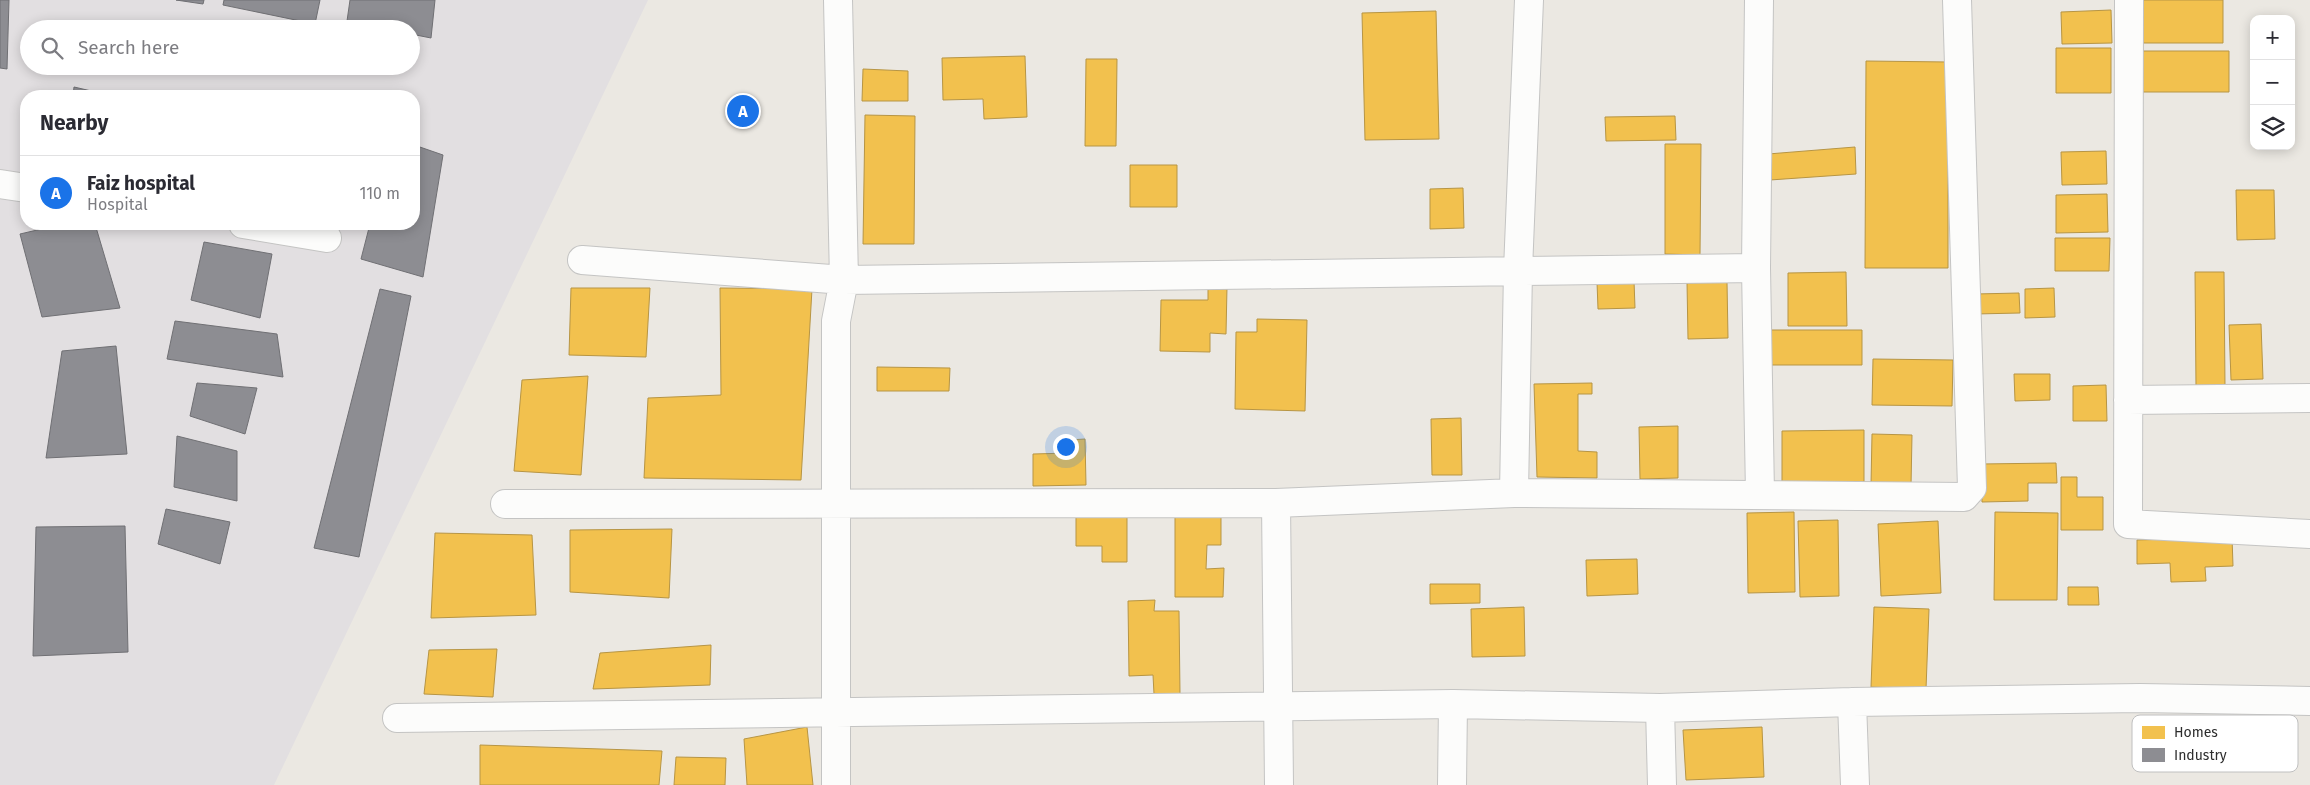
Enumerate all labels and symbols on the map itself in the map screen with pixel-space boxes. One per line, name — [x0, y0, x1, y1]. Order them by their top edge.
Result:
pin: A — [727, 92, 759, 130]
your location — [1053, 434, 1079, 460]
legend — [2132, 715, 2298, 772]
text: Homes — [2174, 724, 2218, 741]
text: Industry — [2174, 747, 2227, 764]

